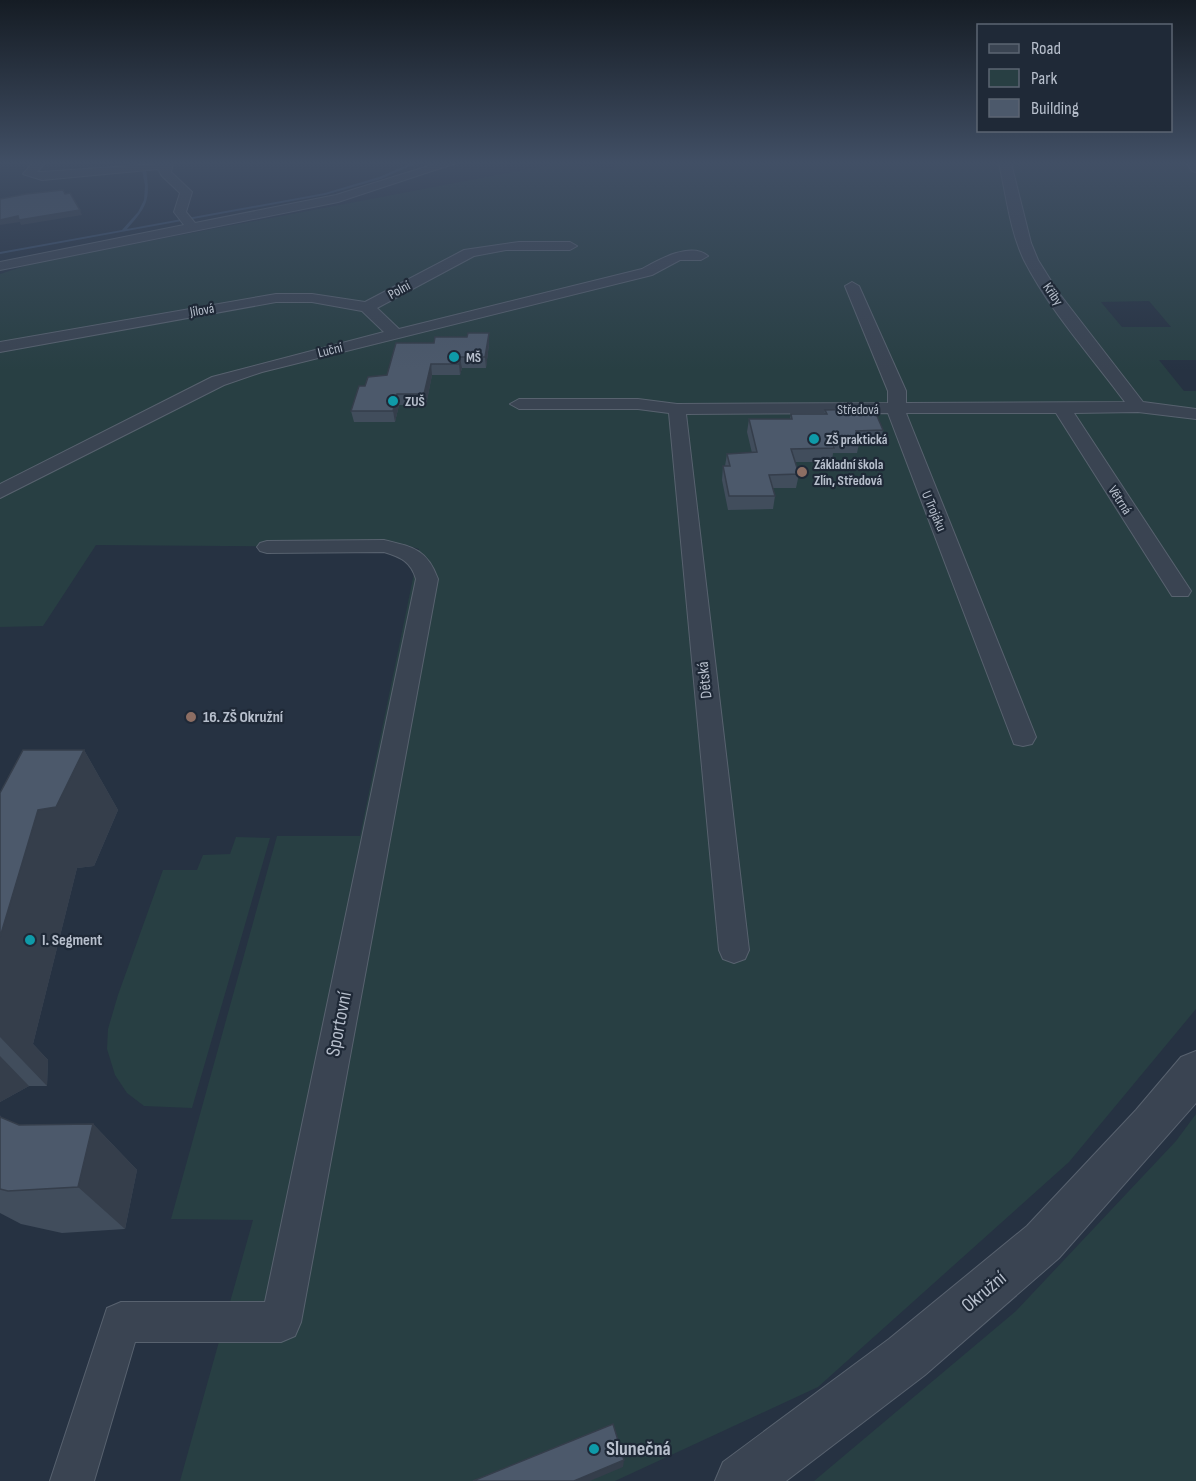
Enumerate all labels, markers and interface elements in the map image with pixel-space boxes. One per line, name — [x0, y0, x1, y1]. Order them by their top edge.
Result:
legend — [977, 24, 1172, 132]
text: Road — [1031, 38, 1061, 59]
text: Park — [1031, 68, 1057, 89]
text: Building — [1031, 98, 1079, 119]
street label: Polní — [385, 277, 413, 303]
street label: Křiby — [1039, 279, 1067, 309]
street label: Jílová — [188, 300, 215, 321]
street label: Luční — [316, 339, 345, 361]
place label: MŠ — [466, 349, 481, 366]
marker: MŠ — [447, 350, 461, 364]
place label: ZUŠ — [405, 393, 425, 410]
marker: ZUŠ — [386, 394, 400, 408]
street label: Středová — [837, 401, 879, 418]
place label: ZŠ praktická — [826, 431, 888, 448]
marker: ZŠ praktická — [807, 432, 821, 446]
place label: Základní škola Zlín, Středová — [814, 456, 884, 489]
marker: Základní škola Zlín, Středová — [795, 465, 809, 479]
street label: Větrná — [1104, 482, 1136, 518]
street label: U Trojáku — [918, 488, 950, 534]
street label: Dětská — [694, 661, 716, 699]
place label: 16. ZŠ Okružní — [203, 708, 284, 727]
marker: 16. ZŠ Okružní — [184, 710, 198, 724]
place label: I. Segment — [42, 931, 102, 950]
marker: I. Segment — [23, 933, 37, 947]
street label: Sportovní — [321, 989, 357, 1058]
street label: Okružní — [957, 1266, 1011, 1318]
place label: Slunečná — [606, 1437, 671, 1461]
marker: Slunečná — [587, 1442, 601, 1456]

